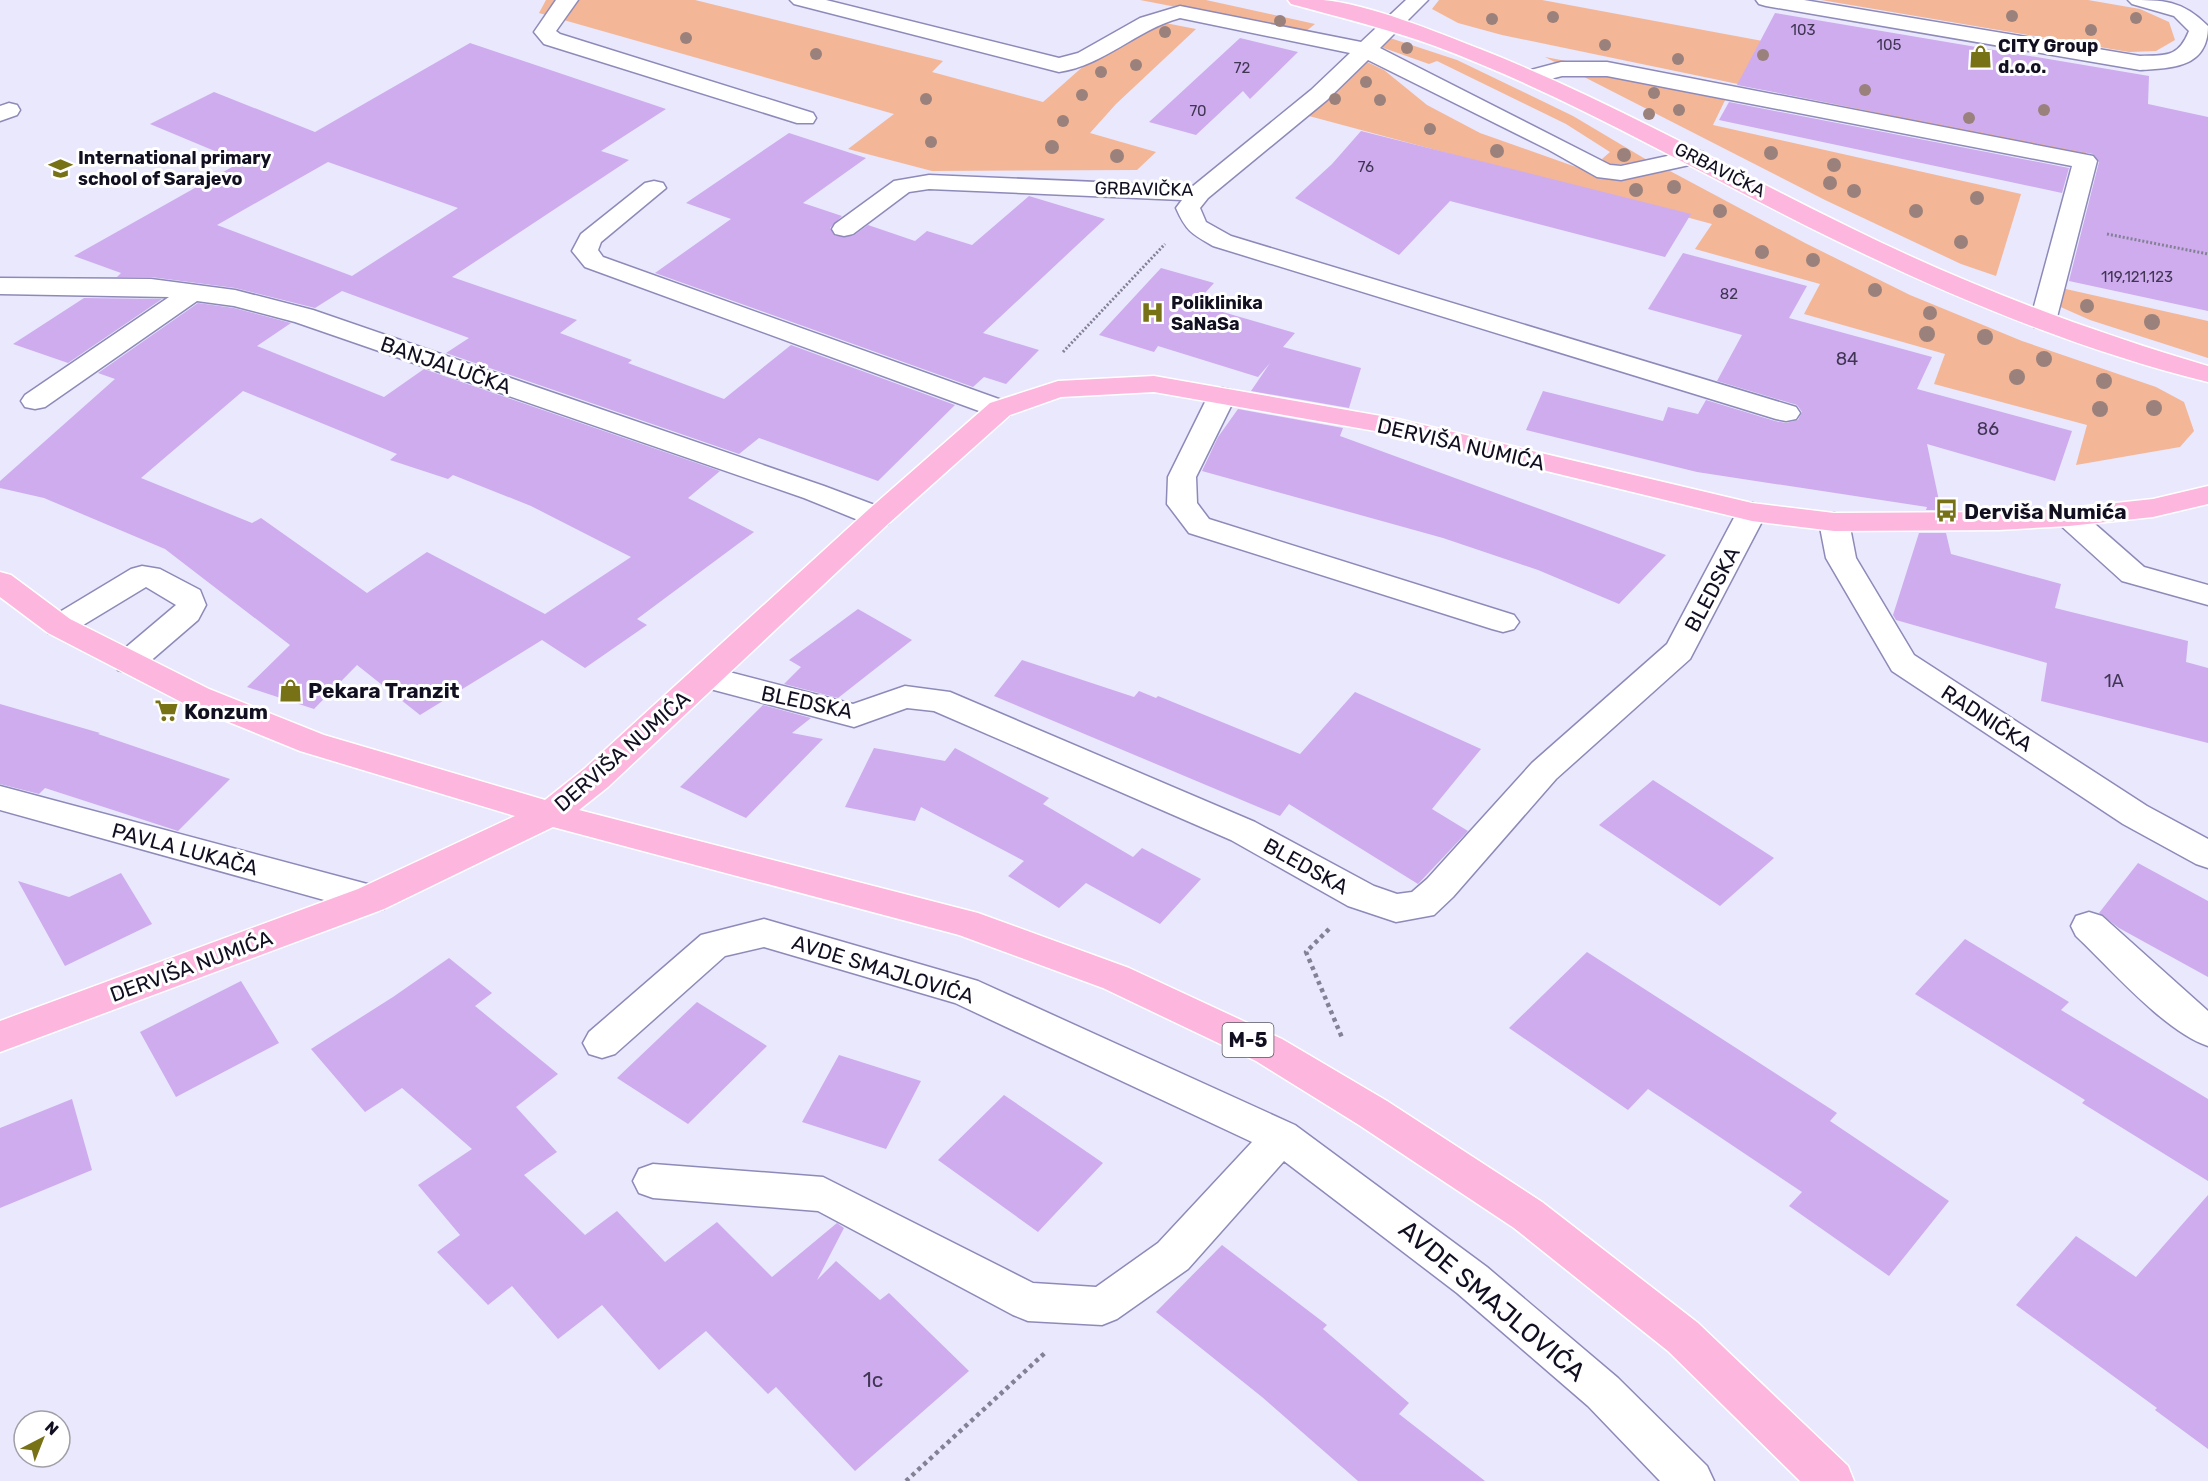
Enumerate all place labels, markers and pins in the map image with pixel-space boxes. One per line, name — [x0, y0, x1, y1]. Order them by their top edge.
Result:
place label: CITY Group d.o.o. — [1998, 35, 2098, 78]
shop icon: CITY Group d.o.o. — [1967, 43, 1993, 69]
place label: International primary school of Sarajevo — [78, 147, 271, 190]
school or university icon: International primary school of Sarajevo — [47, 155, 73, 181]
place label: Poliklinika SaNaSa — [1171, 292, 1263, 335]
hospital icon: Poliklinika SaNaSa — [1140, 300, 1166, 326]
bus stop icon: Derviša Numića — [1933, 498, 1959, 524]
place label: Derviša Numića — [1964, 499, 2127, 524]
shop icon: Pekara Tranzit — [277, 677, 303, 703]
place label: Pekara Tranzit — [308, 678, 460, 703]
supermarket icon: Konzum — [153, 698, 179, 724]
place label: Konzum — [184, 699, 268, 724]

